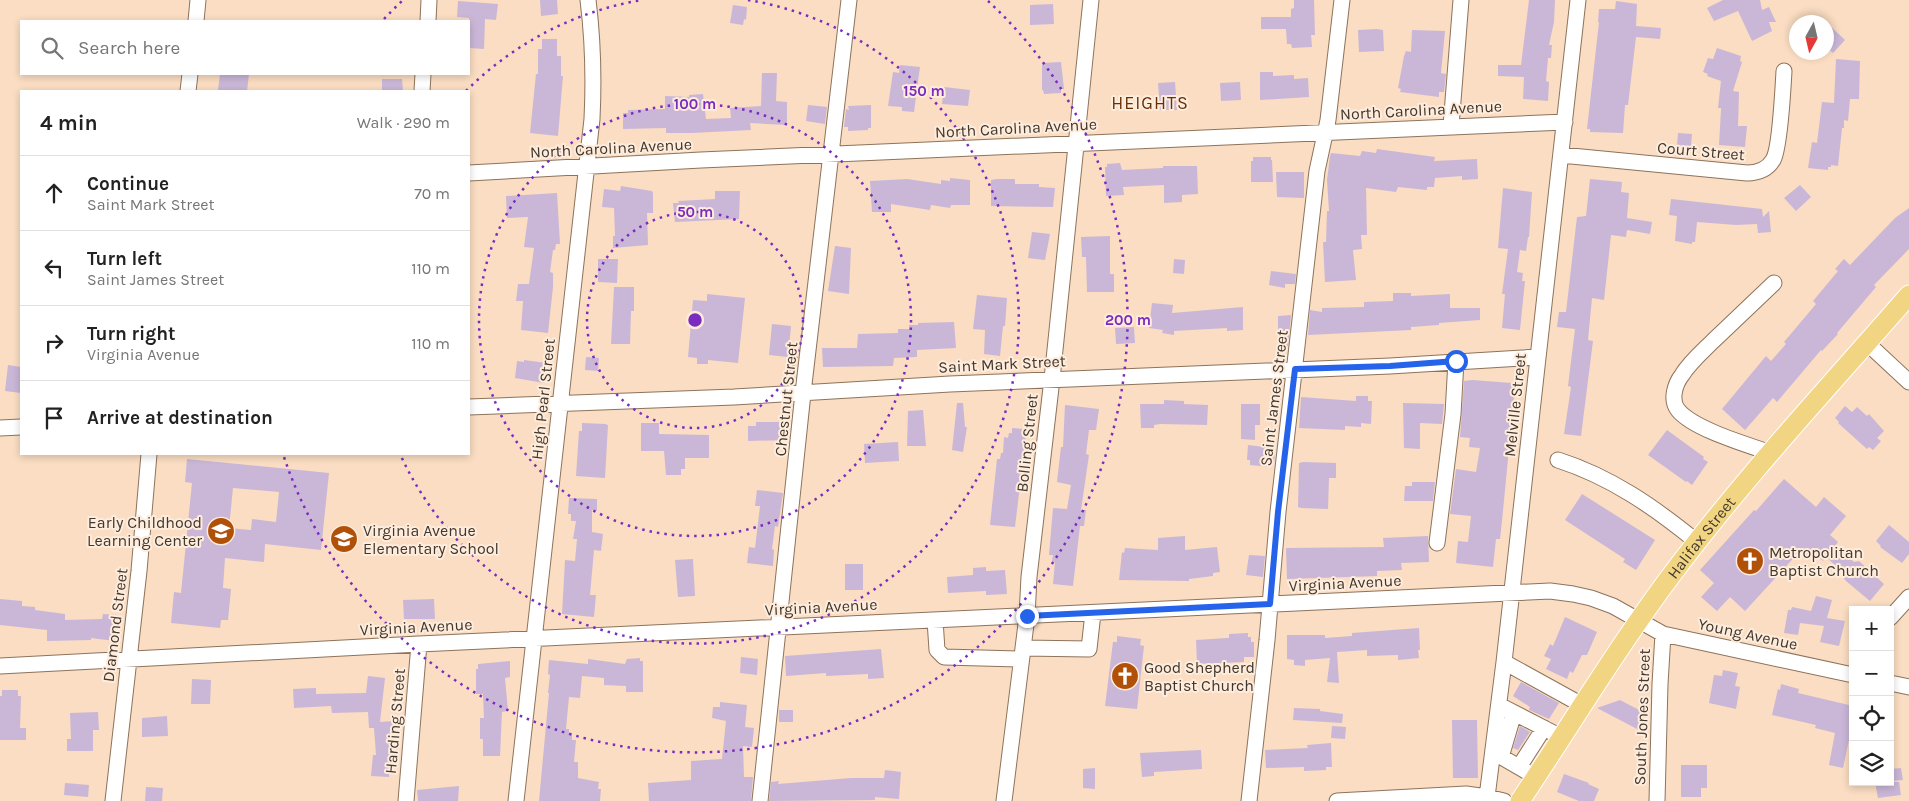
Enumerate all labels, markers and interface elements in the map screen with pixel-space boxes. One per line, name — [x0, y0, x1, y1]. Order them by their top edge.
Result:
north arrow — [1789, 15, 1834, 60]
search box — [20, 20, 470, 75]
icon: search — [38, 34, 66, 62]
text: Search here — [78, 37, 180, 59]
text: 150 m — [903, 82, 945, 100]
district label: HEIGHTS — [1111, 92, 1189, 114]
text: 100 m — [674, 95, 716, 113]
street label: North Carolina Avenue — [1339, 96, 1503, 124]
text: 4 min — [40, 111, 98, 135]
text: Walk · 290 m — [357, 113, 450, 132]
street label: North Carolina Avenue — [934, 114, 1098, 142]
street label: North Carolina Avenue — [529, 134, 693, 162]
street label: Court Street — [1656, 138, 1746, 164]
text: Continue — [87, 173, 169, 195]
icon: ahead — [40, 179, 68, 207]
text: 70 m — [414, 184, 450, 203]
text: Saint Mark Street — [87, 195, 215, 214]
text: 50 m — [677, 203, 713, 221]
text: Turn left — [87, 248, 162, 270]
icon: left — [40, 254, 68, 282]
text: 110 m — [411, 259, 450, 278]
text: Saint James Street — [87, 270, 224, 289]
centre of rings — [686, 311, 704, 329]
text: 200 m — [1105, 311, 1151, 329]
text: Turn right — [87, 323, 176, 345]
icon: right — [40, 329, 68, 357]
street label: Saint James Street — [1256, 329, 1292, 467]
text: 110 m — [411, 334, 450, 353]
street label: High Pearl Street — [527, 337, 559, 461]
street label: Chestnut Street — [771, 341, 801, 457]
text: Virginia Avenue — [87, 345, 200, 364]
route start — [1445, 350, 1468, 373]
street label: Saint Mark Street — [938, 351, 1066, 377]
street label: Melville Street — [1500, 352, 1530, 458]
street label: Bolling Street — [1012, 393, 1042, 493]
icon: arrive — [40, 404, 68, 432]
text: Arrive at destination — [87, 407, 273, 429]
street label: Halifax Street — [1663, 492, 1739, 582]
place label: Early Childhood Learning Center — [87, 513, 202, 550]
school or university icon: Early Childhood Learning Center — [206, 516, 236, 546]
place label: Virginia Avenue Elementary School — [363, 521, 499, 558]
school or university icon: Virginia Avenue Elementary School — [329, 524, 359, 554]
place label: Metropolitan Baptist Church — [1769, 543, 1879, 580]
church icon: Metropolitan Baptist Church — [1735, 546, 1765, 576]
street label: Diamond Street — [99, 567, 131, 683]
street label: Virginia Avenue — [1288, 571, 1402, 595]
street label: Virginia Avenue — [764, 595, 878, 619]
route end — [1016, 605, 1039, 628]
map controls — [1849, 606, 1894, 786]
button: + — [1849, 606, 1894, 651]
street label: Young Avenue — [1696, 614, 1800, 654]
street label: Virginia Avenue — [359, 615, 473, 639]
street label: South Jones Street — [1630, 648, 1654, 786]
button: − — [1849, 651, 1894, 696]
place label: Good Shepherd Baptist Church — [1144, 658, 1255, 695]
church icon: Good Shepherd Baptist Church — [1110, 661, 1140, 691]
street label: Harding Street — [381, 667, 409, 775]
button: locate — [1849, 696, 1894, 741]
button: layers — [1849, 741, 1894, 786]

